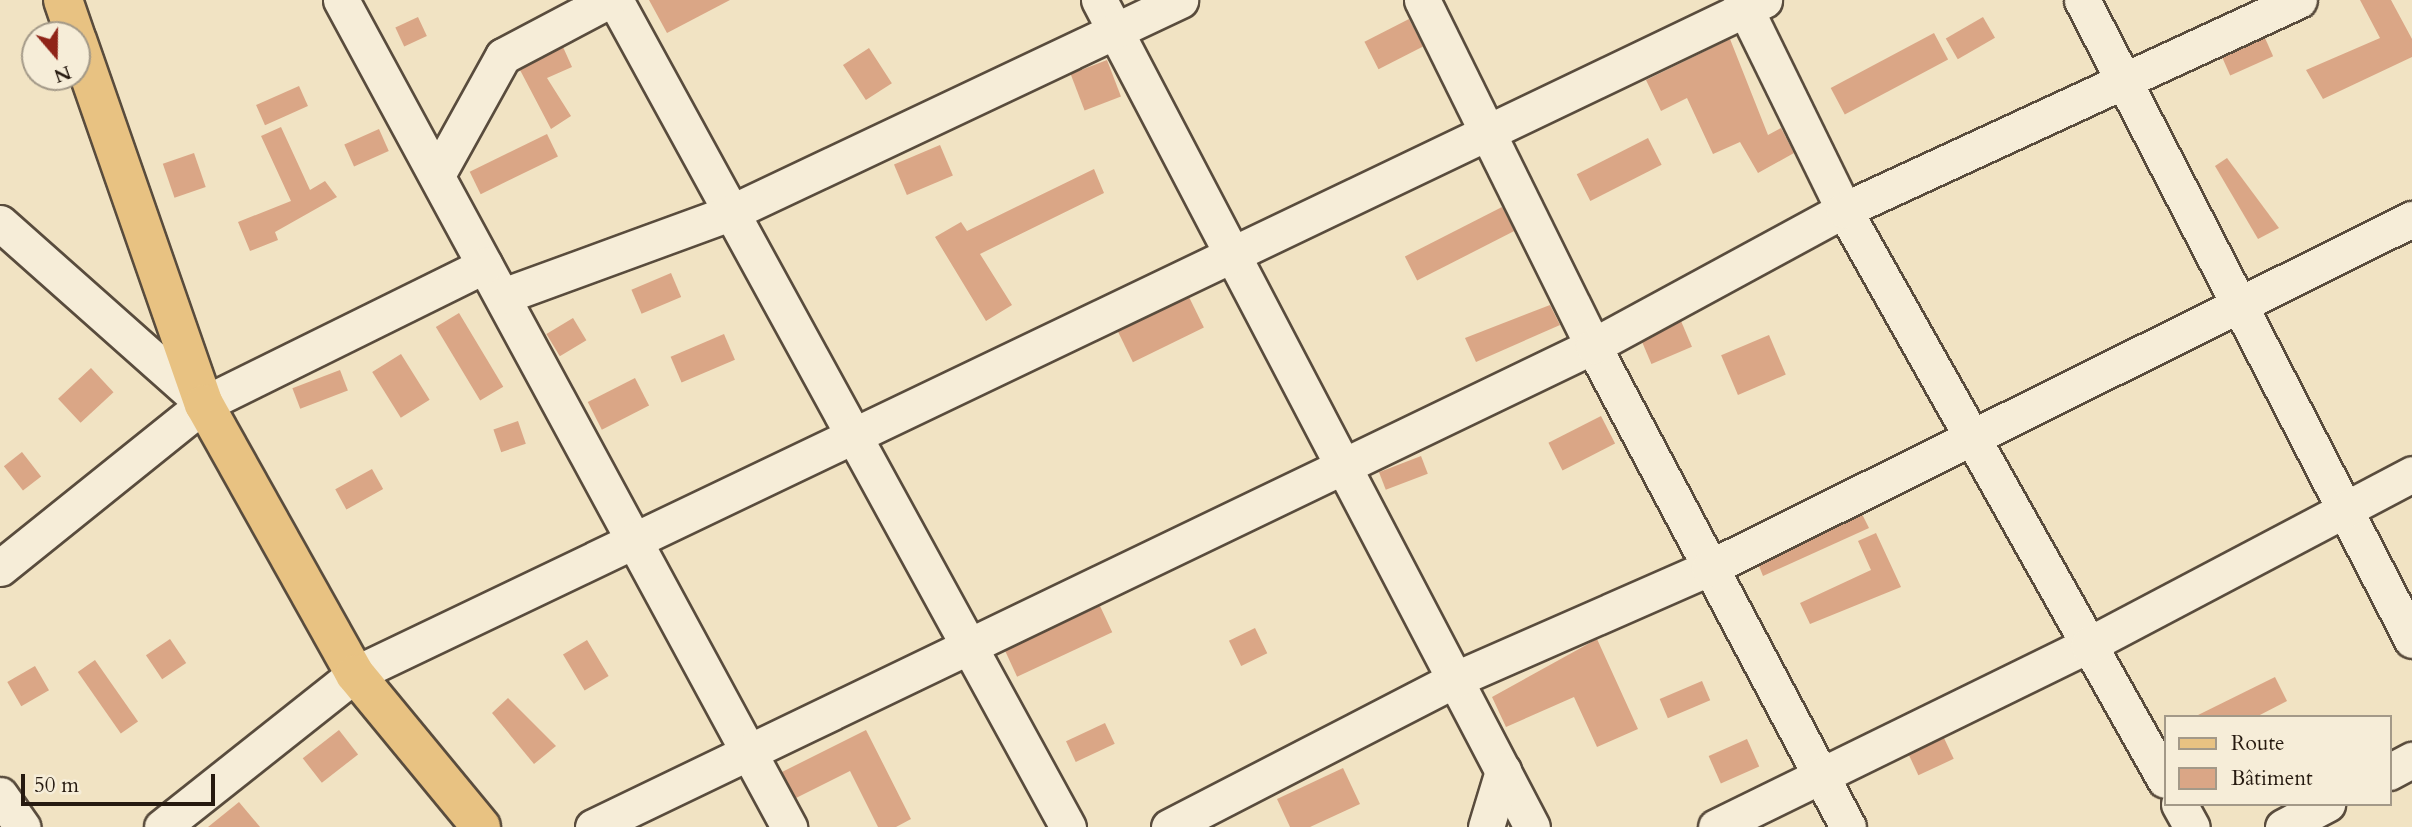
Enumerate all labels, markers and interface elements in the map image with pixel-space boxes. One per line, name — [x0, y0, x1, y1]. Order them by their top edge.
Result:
north arrow — [21, 21, 91, 91]
text: N — [50, 59, 75, 89]
legend — [2164, 715, 2391, 806]
text: Route — [2231, 729, 2285, 758]
scale bar — [24, 760, 219, 804]
text: Bâtiment — [2231, 764, 2313, 793]
text: 50 m — [34, 771, 79, 800]

